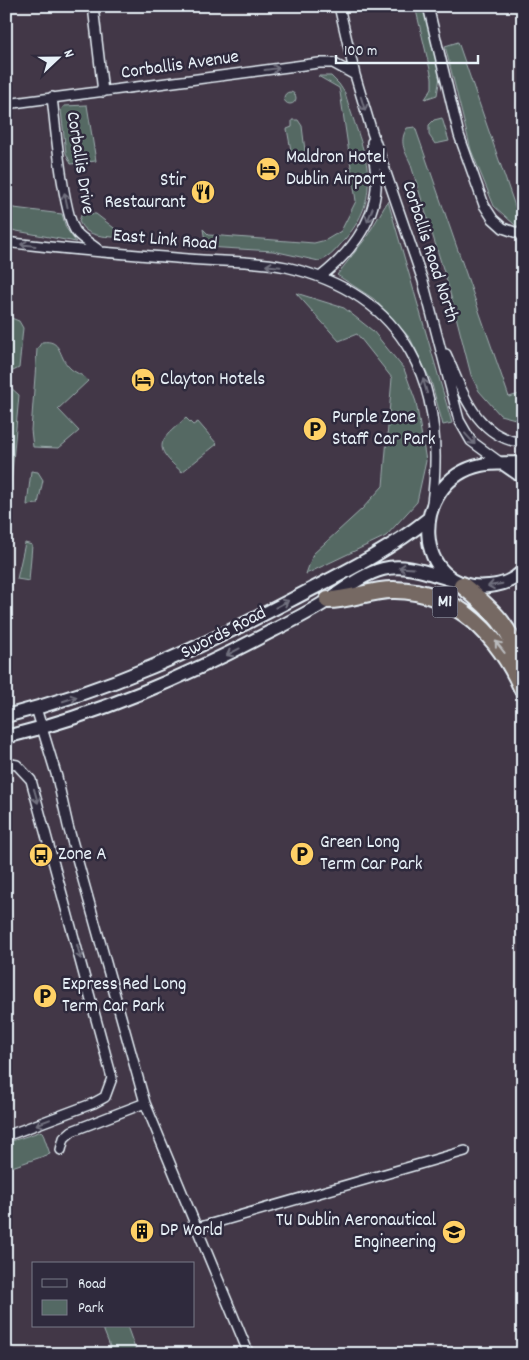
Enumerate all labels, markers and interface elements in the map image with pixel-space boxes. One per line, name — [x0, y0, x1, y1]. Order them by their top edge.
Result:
north arrow — [32, 32, 82, 82]
scale bar — [336, 32, 479, 64]
text: 100 m — [344, 41, 377, 63]
street label: Corballis Avenue — [119, 44, 241, 88]
text: N — [58, 47, 79, 61]
one-way arrow — [264, 64, 280, 74]
one-way arrow — [359, 95, 369, 111]
street label: Corballis Drive — [58, 110, 100, 216]
place label: Maldron Hotel Dublin Airport — [286, 145, 387, 194]
hotel icon: Maldron Hotel Dublin Airport — [255, 156, 281, 182]
place label: Stir Restaurant — [105, 168, 186, 217]
street label: Corballis Road North — [393, 178, 465, 326]
restaurant icon: Stir Restaurant — [190, 179, 216, 205]
one-way arrow — [61, 192, 71, 208]
one-way arrow — [365, 206, 374, 222]
street label: East Link Road — [112, 223, 218, 259]
one-way arrow — [20, 240, 36, 250]
one-way arrow — [265, 261, 281, 270]
hotel icon: Clayton Hotels — [130, 367, 156, 393]
place label: Clayton Hotels — [160, 367, 265, 394]
one-way arrow — [420, 378, 429, 394]
place label: Purple Zone Staff Car Park — [332, 405, 436, 454]
parking icon: Purple Zone Staff Car Park — [302, 416, 328, 442]
one-way arrow — [465, 432, 476, 445]
one-way arrow — [398, 564, 414, 573]
one-way arrow — [487, 581, 503, 591]
road number: M1 — [432, 586, 458, 618]
one-way arrow — [274, 599, 289, 608]
street label: Swords Road — [176, 601, 272, 667]
one-way arrow — [494, 641, 505, 654]
one-way arrow — [225, 647, 240, 657]
one-way arrow — [62, 693, 78, 703]
one-way arrow — [32, 787, 42, 803]
place label: Green Long Term Car Park — [320, 830, 423, 879]
parking icon: Green Long Term Car Park — [289, 841, 315, 867]
bus stop icon: Zone A — [28, 842, 54, 868]
place label: Zone A — [58, 842, 107, 869]
one-way arrow — [75, 944, 85, 960]
place label: Express Red Long Term Car Park — [62, 972, 186, 1021]
parking icon: Express Red Long Term Car Park — [32, 983, 58, 1009]
one-way arrow — [36, 1118, 51, 1128]
place label: TU Dublin Aeronautical Engineering — [276, 1208, 436, 1257]
building icon: DP World — [129, 1218, 155, 1244]
place label: DP World — [160, 1218, 223, 1245]
school or university icon: TU Dublin Aeronautical Engineering — [441, 1219, 467, 1245]
legend — [32, 1262, 195, 1328]
text: Road — [78, 1274, 106, 1296]
text: Park — [78, 1298, 104, 1320]

